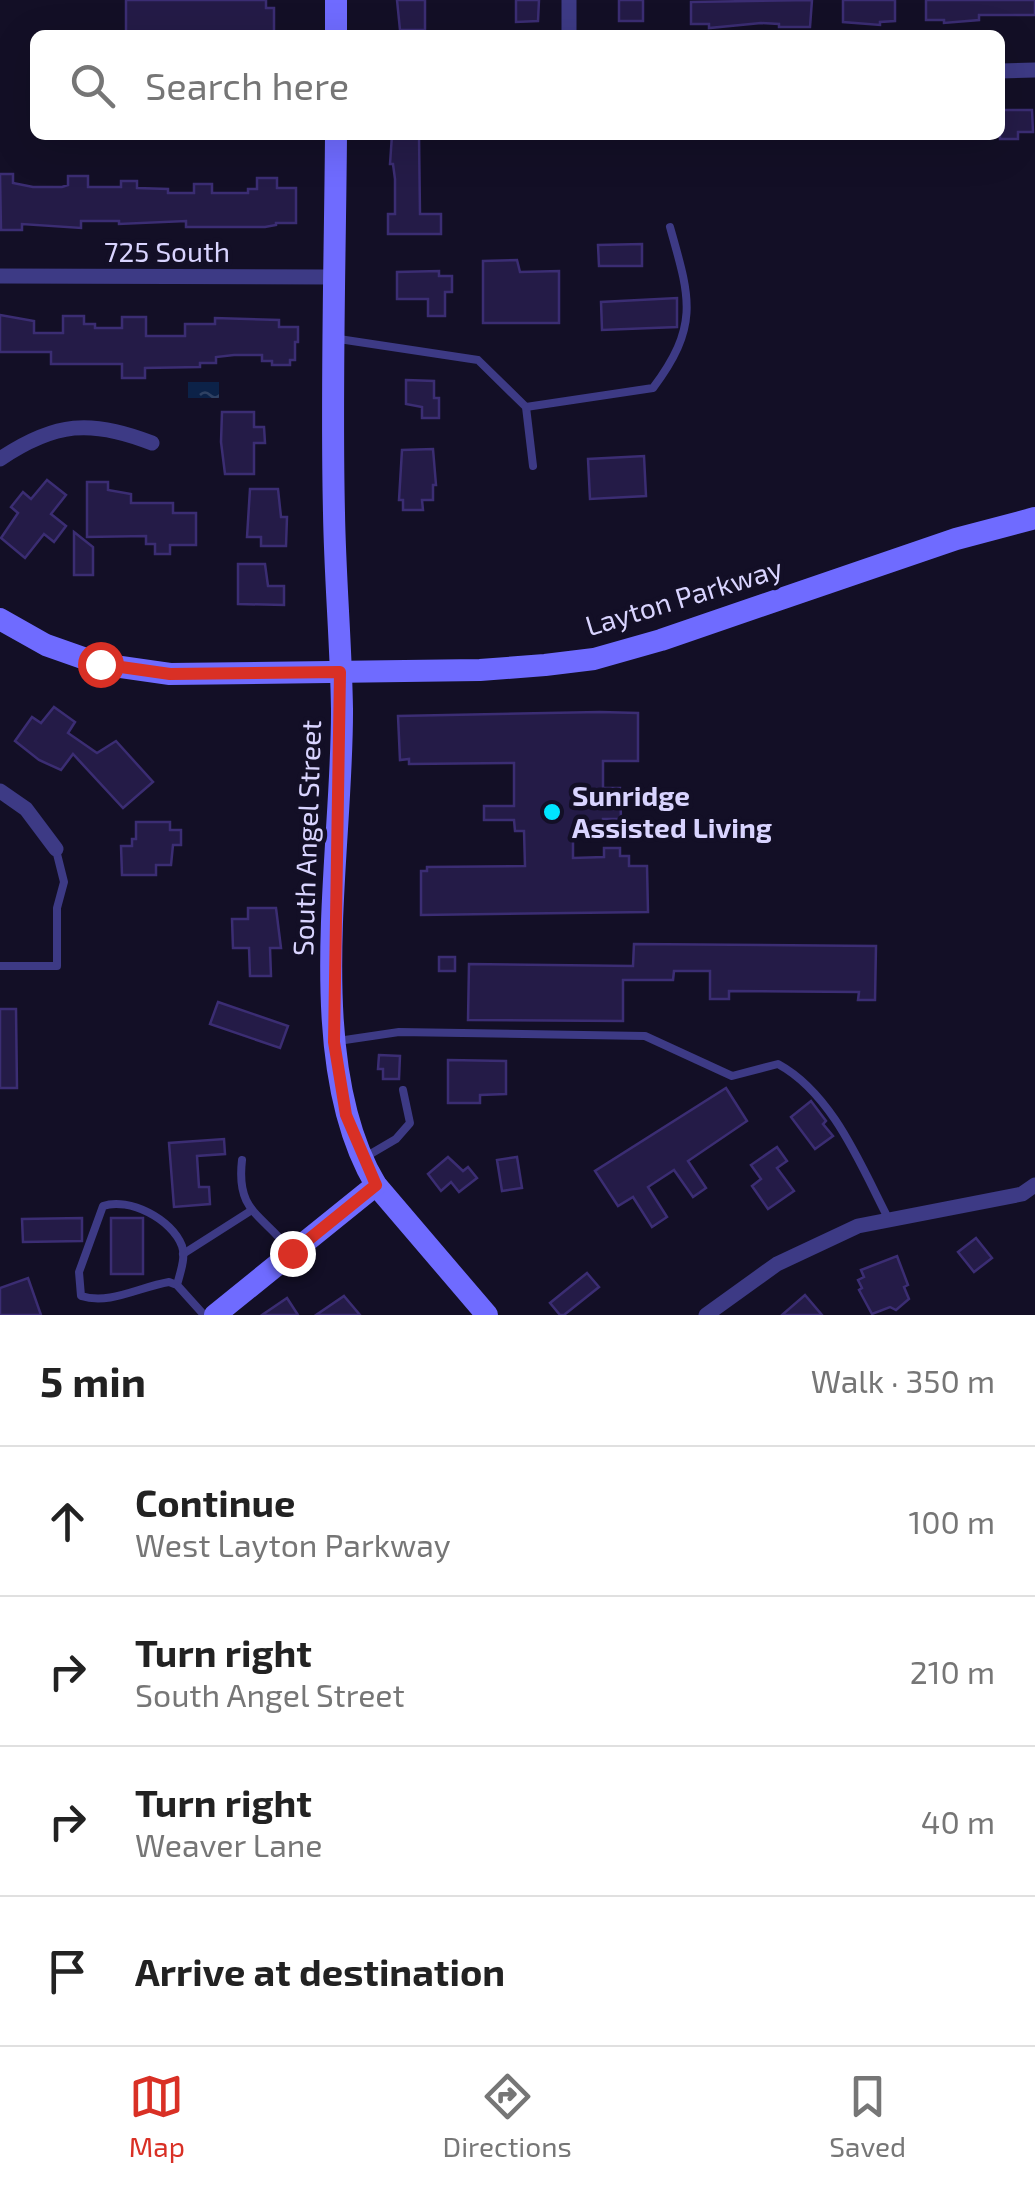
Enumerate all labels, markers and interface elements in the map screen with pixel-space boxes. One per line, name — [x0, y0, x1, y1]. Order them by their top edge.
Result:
search box — [30, 30, 1005, 140]
icon: search — [65, 58, 120, 113]
text: Search here — [145, 62, 349, 108]
street label: 725 South — [104, 234, 230, 268]
street label: Layton Parkway — [581, 550, 786, 642]
route start — [78, 642, 124, 688]
street label: South Angel Street — [285, 719, 327, 956]
place label: Sunridge Assisted Living — [572, 778, 772, 844]
marker: Sunridge Assisted Living — [541, 801, 563, 823]
route end — [270, 1231, 316, 1277]
text: 5 min — [40, 1355, 146, 1405]
text: Walk · 350 m — [811, 1361, 995, 1399]
text: Continue — [135, 1479, 295, 1525]
icon: ahead — [40, 1494, 95, 1549]
text: 100 m — [909, 1502, 995, 1540]
text: West Layton Parkway — [135, 1525, 451, 1563]
text: Turn right — [135, 1629, 312, 1675]
icon: right — [40, 1644, 95, 1699]
text: 210 m — [910, 1652, 995, 1690]
text: South Angel Street — [135, 1675, 405, 1713]
text: Turn right — [135, 1779, 312, 1825]
icon: right — [40, 1794, 95, 1849]
text: 40 m — [921, 1802, 995, 1840]
text: Weaver Lane — [135, 1825, 323, 1863]
icon: arrive — [40, 1944, 95, 1999]
text: Arrive at destination — [135, 1948, 505, 1994]
tab: Map — [129, 2069, 185, 2163]
tab: Directions — [443, 2069, 572, 2163]
tab: Saved — [829, 2069, 906, 2163]

